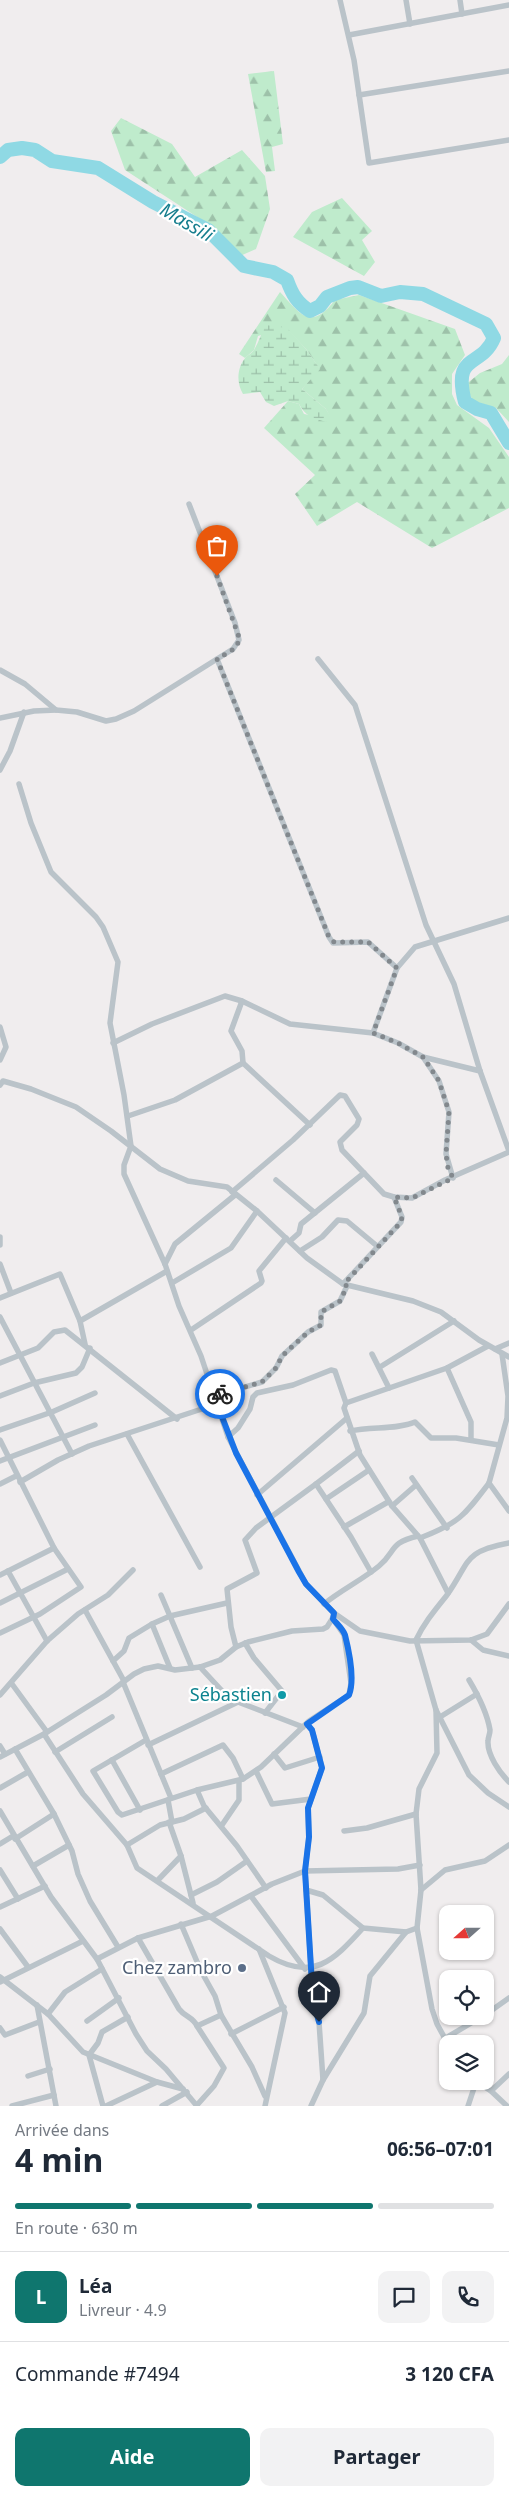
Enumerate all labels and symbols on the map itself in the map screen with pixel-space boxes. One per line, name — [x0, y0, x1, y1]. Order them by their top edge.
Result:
water label: Massili — [155, 196, 220, 248]
pin — [196, 525, 238, 576]
courier — [195, 1369, 245, 1419]
place label: Sébastien — [190, 1682, 272, 1706]
marker: Sébastien — [276, 1689, 288, 1701]
north arrow — [439, 1905, 494, 1960]
place label: Chez zambro — [122, 1955, 232, 1979]
marker: Chez zambro — [236, 1962, 248, 1974]
pin — [298, 1971, 340, 2022]

